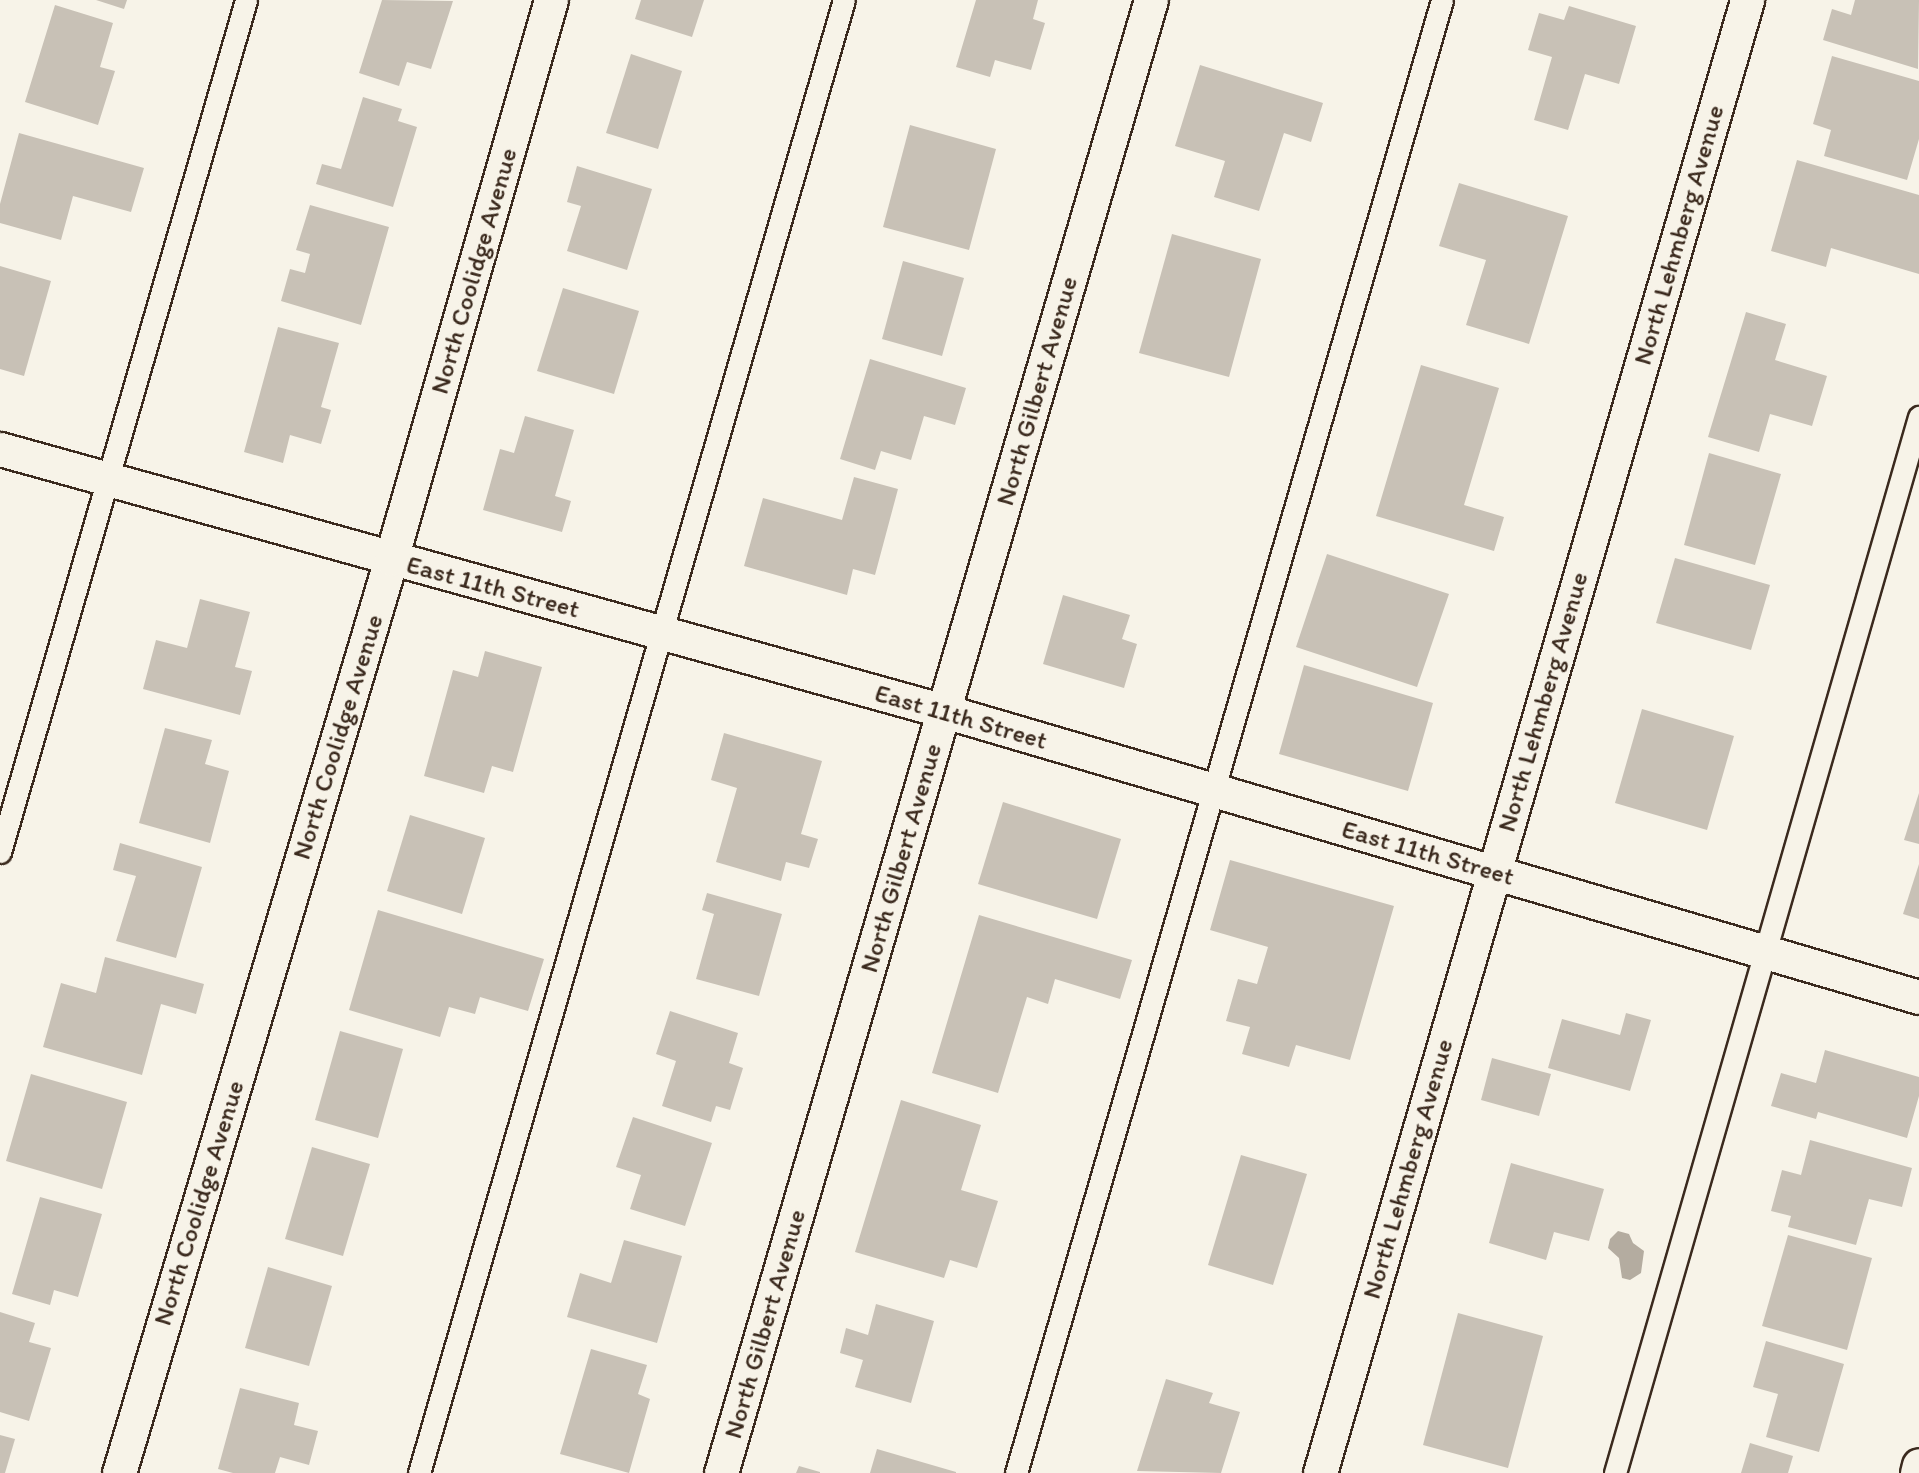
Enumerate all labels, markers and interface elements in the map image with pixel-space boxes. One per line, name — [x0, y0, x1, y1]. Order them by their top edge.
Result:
street label: North Lehmberg Avenue — [1627, 102, 1731, 368]
street label: North Coolidge Avenue — [424, 144, 524, 398]
street label: North Gilbert Avenue — [990, 273, 1084, 509]
street label: East 11th Street — [404, 549, 582, 625]
street label: North Lehmberg Avenue — [1491, 569, 1595, 835]
street label: North Coolidge Avenue — [286, 611, 390, 863]
street label: East 11th Street — [872, 678, 1050, 756]
street label: North Gilbert Avenue — [854, 740, 948, 976]
street label: East 11th Street — [1339, 814, 1517, 892]
street label: North Lehmberg Avenue — [1356, 1036, 1460, 1302]
street label: North Coolidge Avenue — [147, 1077, 251, 1329]
street label: North Gilbert Avenue — [718, 1206, 812, 1442]

